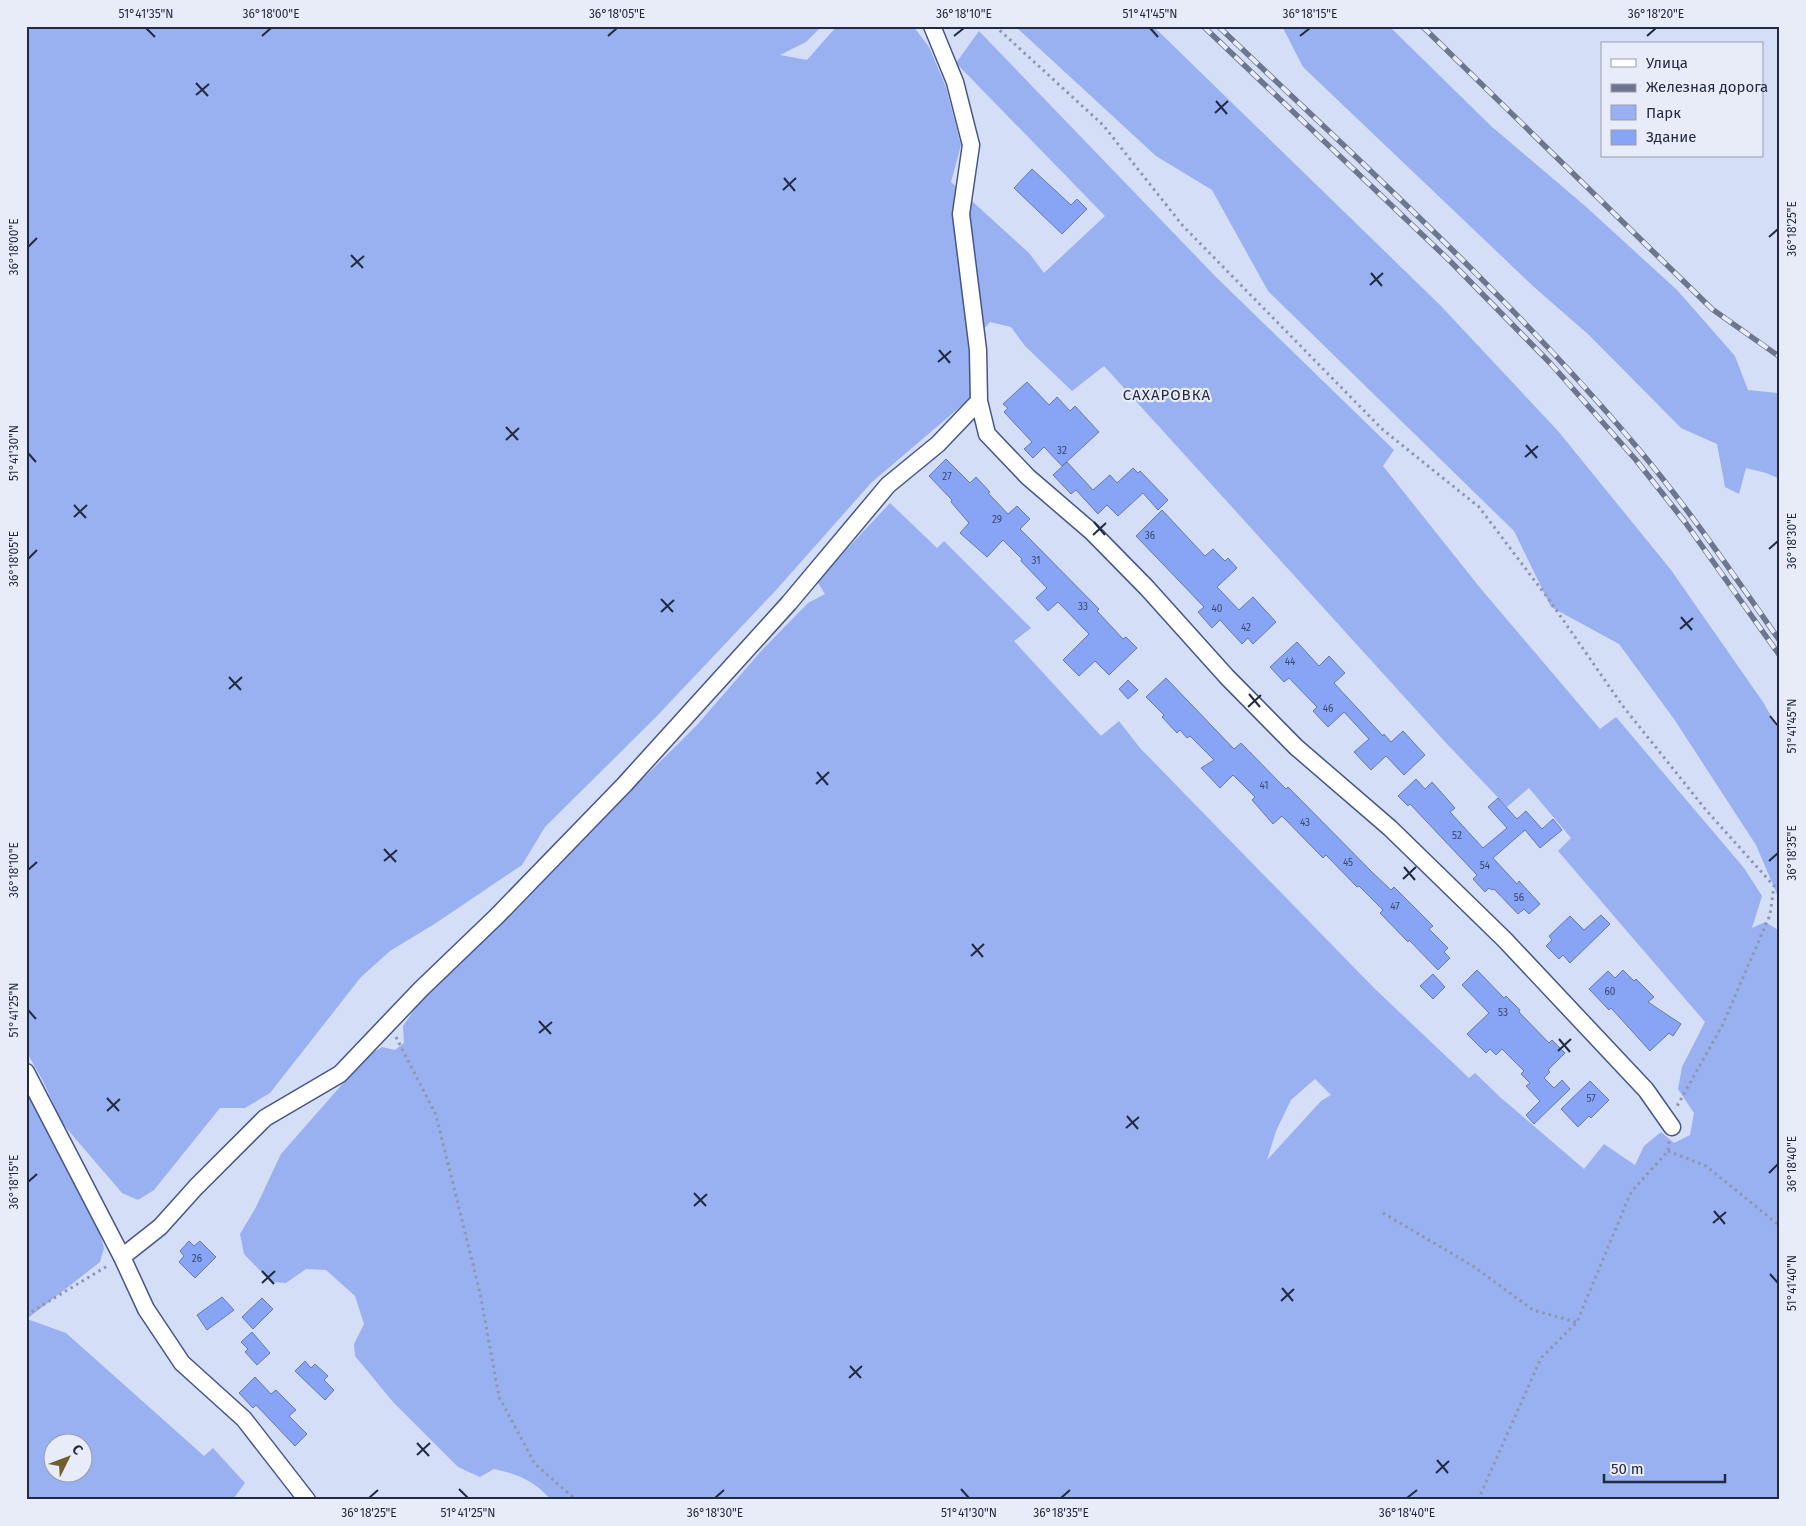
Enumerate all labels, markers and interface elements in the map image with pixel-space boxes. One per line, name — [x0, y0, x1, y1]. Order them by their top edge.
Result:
text: 51°41'35"N — [118, 7, 174, 21]
text: 36°18'00"E — [242, 7, 300, 21]
text: 36°18'05"E — [589, 7, 645, 21]
text: 36°18'10"E — [936, 7, 992, 21]
text: 51°41'45"N — [1123, 7, 1177, 21]
text: 36°18'15"E — [1283, 7, 1337, 21]
text: 36°18'20"E — [1628, 7, 1684, 21]
legend — [1601, 42, 1764, 158]
text: Улица — [1646, 54, 1688, 72]
text: Железная дорога — [1646, 78, 1768, 96]
text: Парк — [1646, 104, 1681, 122]
text: Здание — [1646, 128, 1696, 146]
text: 36°18'25"E — [1785, 201, 1799, 257]
text: 36°18'00"E — [7, 218, 21, 276]
district label: САХАРОВКА — [1123, 386, 1211, 404]
text: 51°41'30"N — [7, 425, 21, 481]
house number: 32 — [1057, 445, 1067, 457]
house number: 27 — [942, 471, 952, 483]
text: 36°18'30"E — [1785, 513, 1799, 569]
house number: 29 — [992, 514, 1002, 526]
house number: 36 — [1145, 530, 1155, 542]
text: 36°18'05"E — [7, 531, 21, 587]
house number: 31 — [1031, 555, 1041, 567]
house number: 33 — [1078, 601, 1088, 613]
house number: 40 — [1212, 603, 1223, 615]
house number: 42 — [1241, 622, 1251, 634]
house number: 44 — [1285, 656, 1296, 668]
text: 51°41'45"N — [1785, 699, 1799, 753]
house number: 46 — [1323, 703, 1333, 715]
house number: 41 — [1259, 780, 1269, 792]
house number: 43 — [1300, 817, 1310, 829]
text: 36°18'35"E — [1785, 825, 1799, 881]
house number: 52 — [1452, 830, 1462, 842]
text: 36°18'10"E — [7, 842, 21, 898]
house number: 45 — [1343, 857, 1353, 869]
house number: 54 — [1480, 860, 1491, 872]
house number: 56 — [1514, 892, 1524, 904]
house number: 47 — [1390, 901, 1400, 913]
text: 51°41'25"N — [7, 983, 21, 1037]
house number: 60 — [1605, 986, 1616, 998]
house number: 53 — [1498, 1007, 1508, 1019]
house number: 57 — [1586, 1093, 1596, 1105]
text: 36°18'40"E — [1785, 1136, 1799, 1192]
text: 36°18'15"E — [7, 1155, 21, 1209]
house number: 26 — [192, 1253, 202, 1265]
text: 51°41'40"N — [1785, 1255, 1799, 1311]
north arrow — [42, 1434, 92, 1484]
text: С — [68, 1441, 86, 1458]
scale bar — [1604, 1451, 1725, 1483]
text: 50 m — [1611, 1460, 1644, 1478]
text: 36°18'25"E — [341, 1506, 397, 1520]
text: 51°41'25"N — [441, 1506, 495, 1520]
text: 36°18'30"E — [687, 1506, 743, 1520]
text: 51°41'30"N — [941, 1506, 997, 1520]
text: 36°18'35"E — [1033, 1506, 1089, 1520]
text: 36°18'40"E — [1379, 1506, 1435, 1520]

